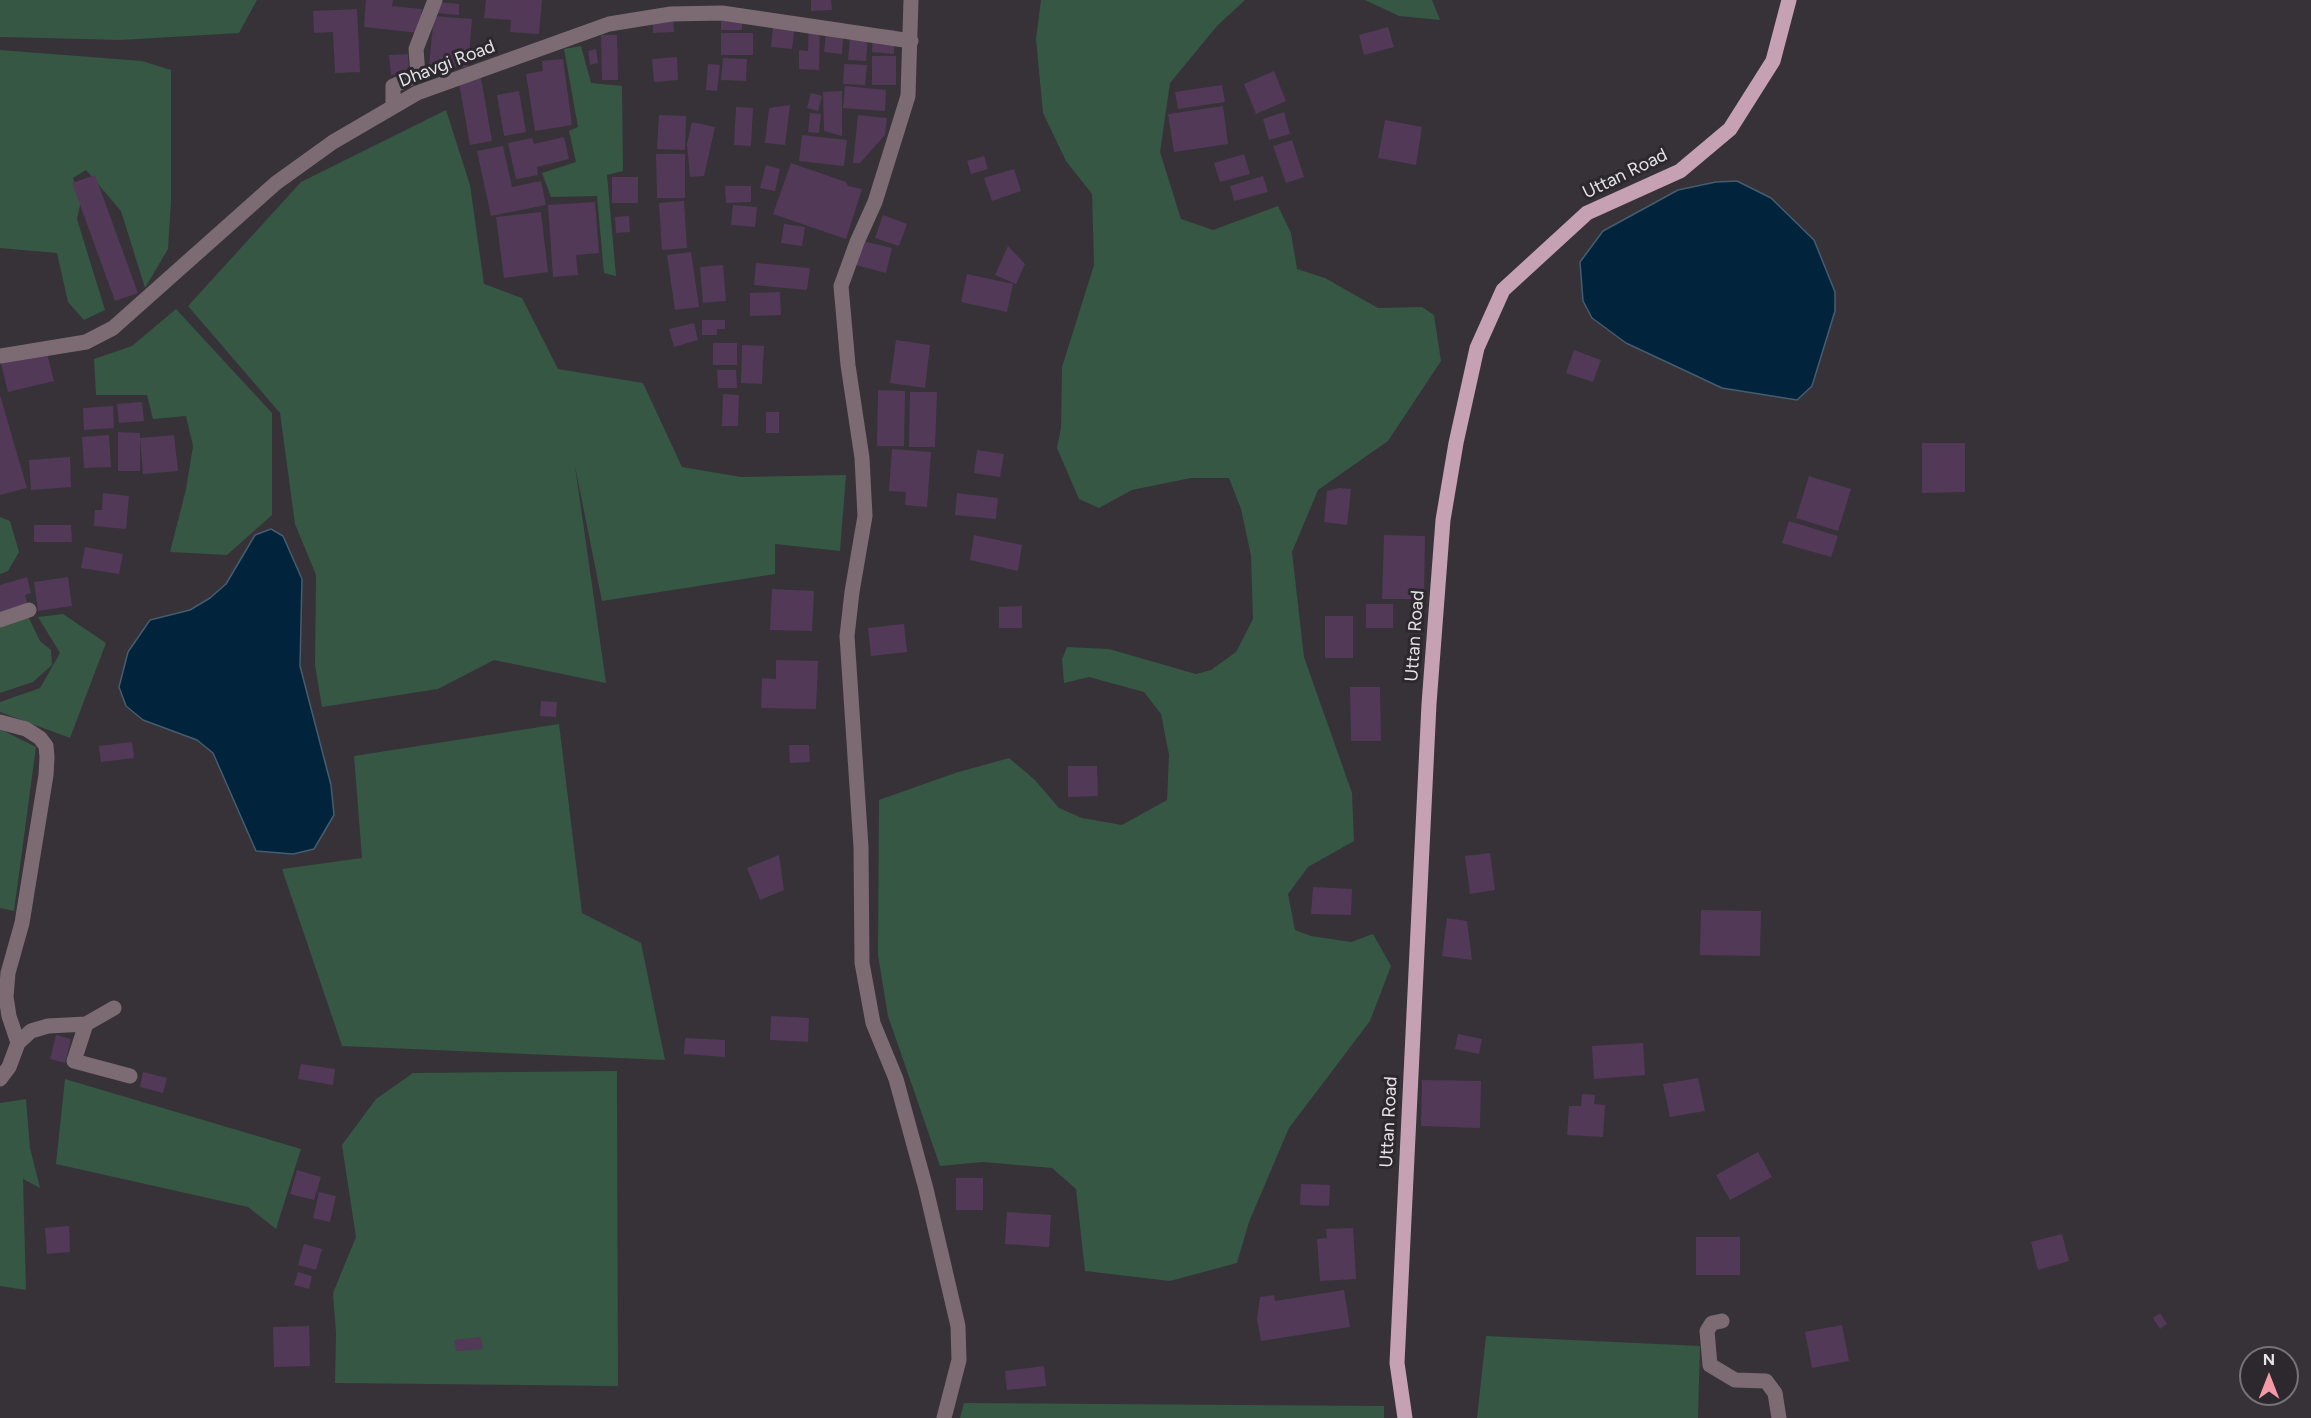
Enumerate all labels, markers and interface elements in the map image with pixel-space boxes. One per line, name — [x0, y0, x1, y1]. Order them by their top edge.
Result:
street label: Dhavgi Road — [396, 36, 498, 92]
street label: Uttan Road — [1579, 144, 1671, 204]
street label: Uttan Road — [1401, 590, 1429, 682]
street label: Uttan Road — [1376, 1076, 1402, 1168]
north arrow — [2239, 1346, 2299, 1406]
text: N — [2263, 1350, 2275, 1369]

